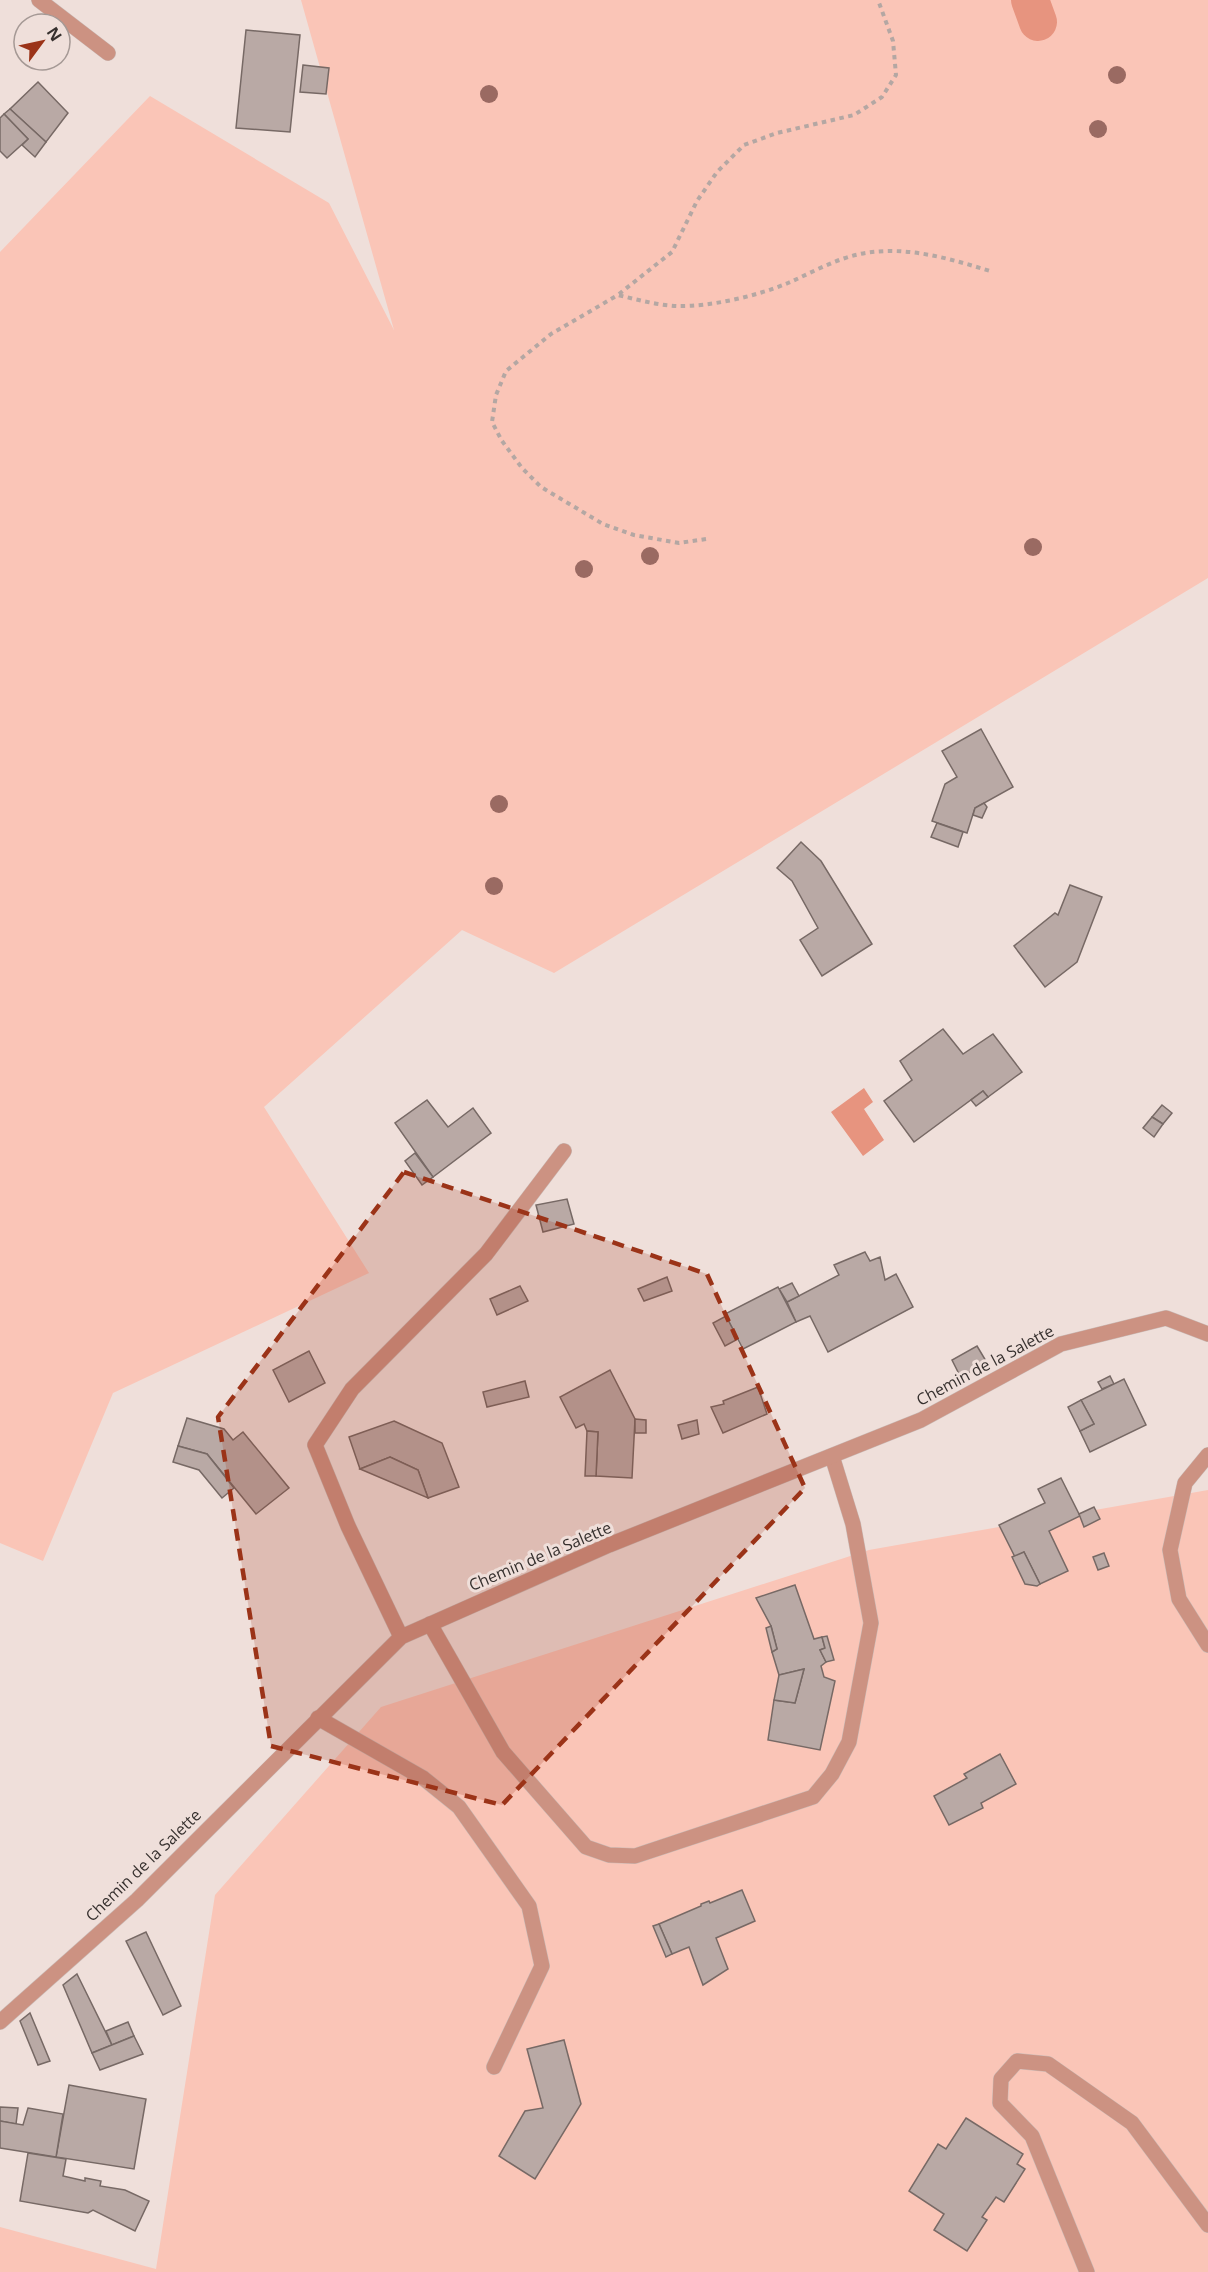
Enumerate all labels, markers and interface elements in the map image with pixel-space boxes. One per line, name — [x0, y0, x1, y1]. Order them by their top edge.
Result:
north arrow — [12, 12, 72, 72]
text: N — [42, 22, 67, 45]
street label: Chemin de la Salette — [912, 1319, 1058, 1411]
street label: Chemin de la Salette — [465, 1516, 615, 1596]
street label: Chemin de la Salette — [80, 1804, 206, 1926]

